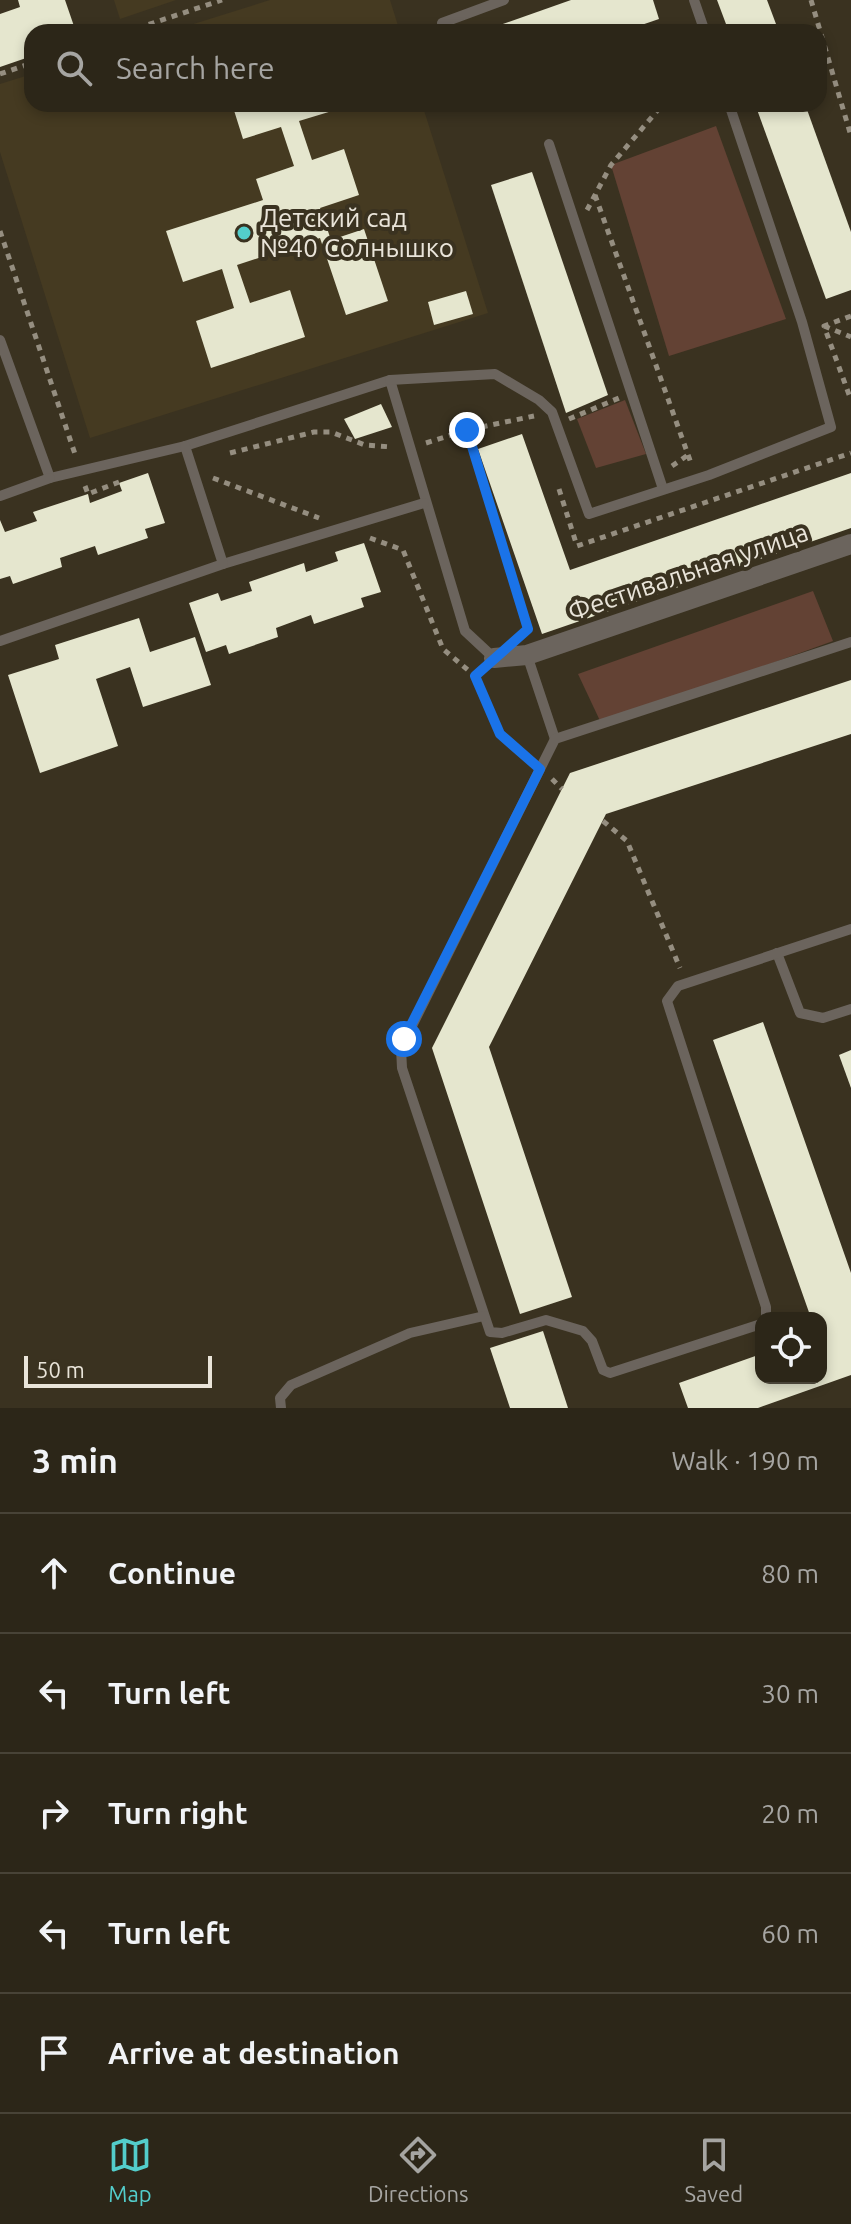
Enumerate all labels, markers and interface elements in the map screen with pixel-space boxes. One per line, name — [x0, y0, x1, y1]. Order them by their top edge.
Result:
search box — [24, 24, 827, 112]
icon: search — [52, 46, 96, 90]
text: Search here — [116, 51, 275, 85]
place label: Детский сад №40 Солнышко — [260, 203, 454, 262]
marker: Детский сад №40 Солнышко — [235, 224, 253, 242]
route end — [449, 412, 485, 448]
street label: Фестивальная улица — [564, 517, 812, 626]
route start — [386, 1021, 422, 1057]
map controls — [755, 1312, 827, 1384]
button: locate — [755, 1312, 827, 1384]
scale bar — [24, 1352, 212, 1388]
text: 50 m — [36, 1357, 85, 1382]
text: 3 min — [32, 1441, 118, 1479]
text: Walk · 190 m — [671, 1446, 819, 1475]
icon: ahead — [32, 1551, 76, 1595]
text: Continue — [108, 1556, 236, 1590]
text: 80 m — [761, 1559, 819, 1588]
icon: left — [32, 1671, 76, 1715]
text: Turn left — [108, 1676, 230, 1710]
text: 30 m — [761, 1679, 819, 1708]
icon: right — [32, 1791, 76, 1835]
text: Turn right — [108, 1796, 248, 1830]
text: 20 m — [761, 1799, 819, 1828]
icon: left — [32, 1911, 76, 1955]
text: Turn left — [108, 1916, 230, 1950]
text: 60 m — [761, 1919, 819, 1948]
icon: arrive — [32, 2031, 76, 2075]
text: Arrive at destination — [108, 2036, 400, 2070]
tab: Map — [108, 2133, 152, 2206]
tab: Directions — [368, 2133, 469, 2206]
tab: Saved — [684, 2133, 743, 2206]

